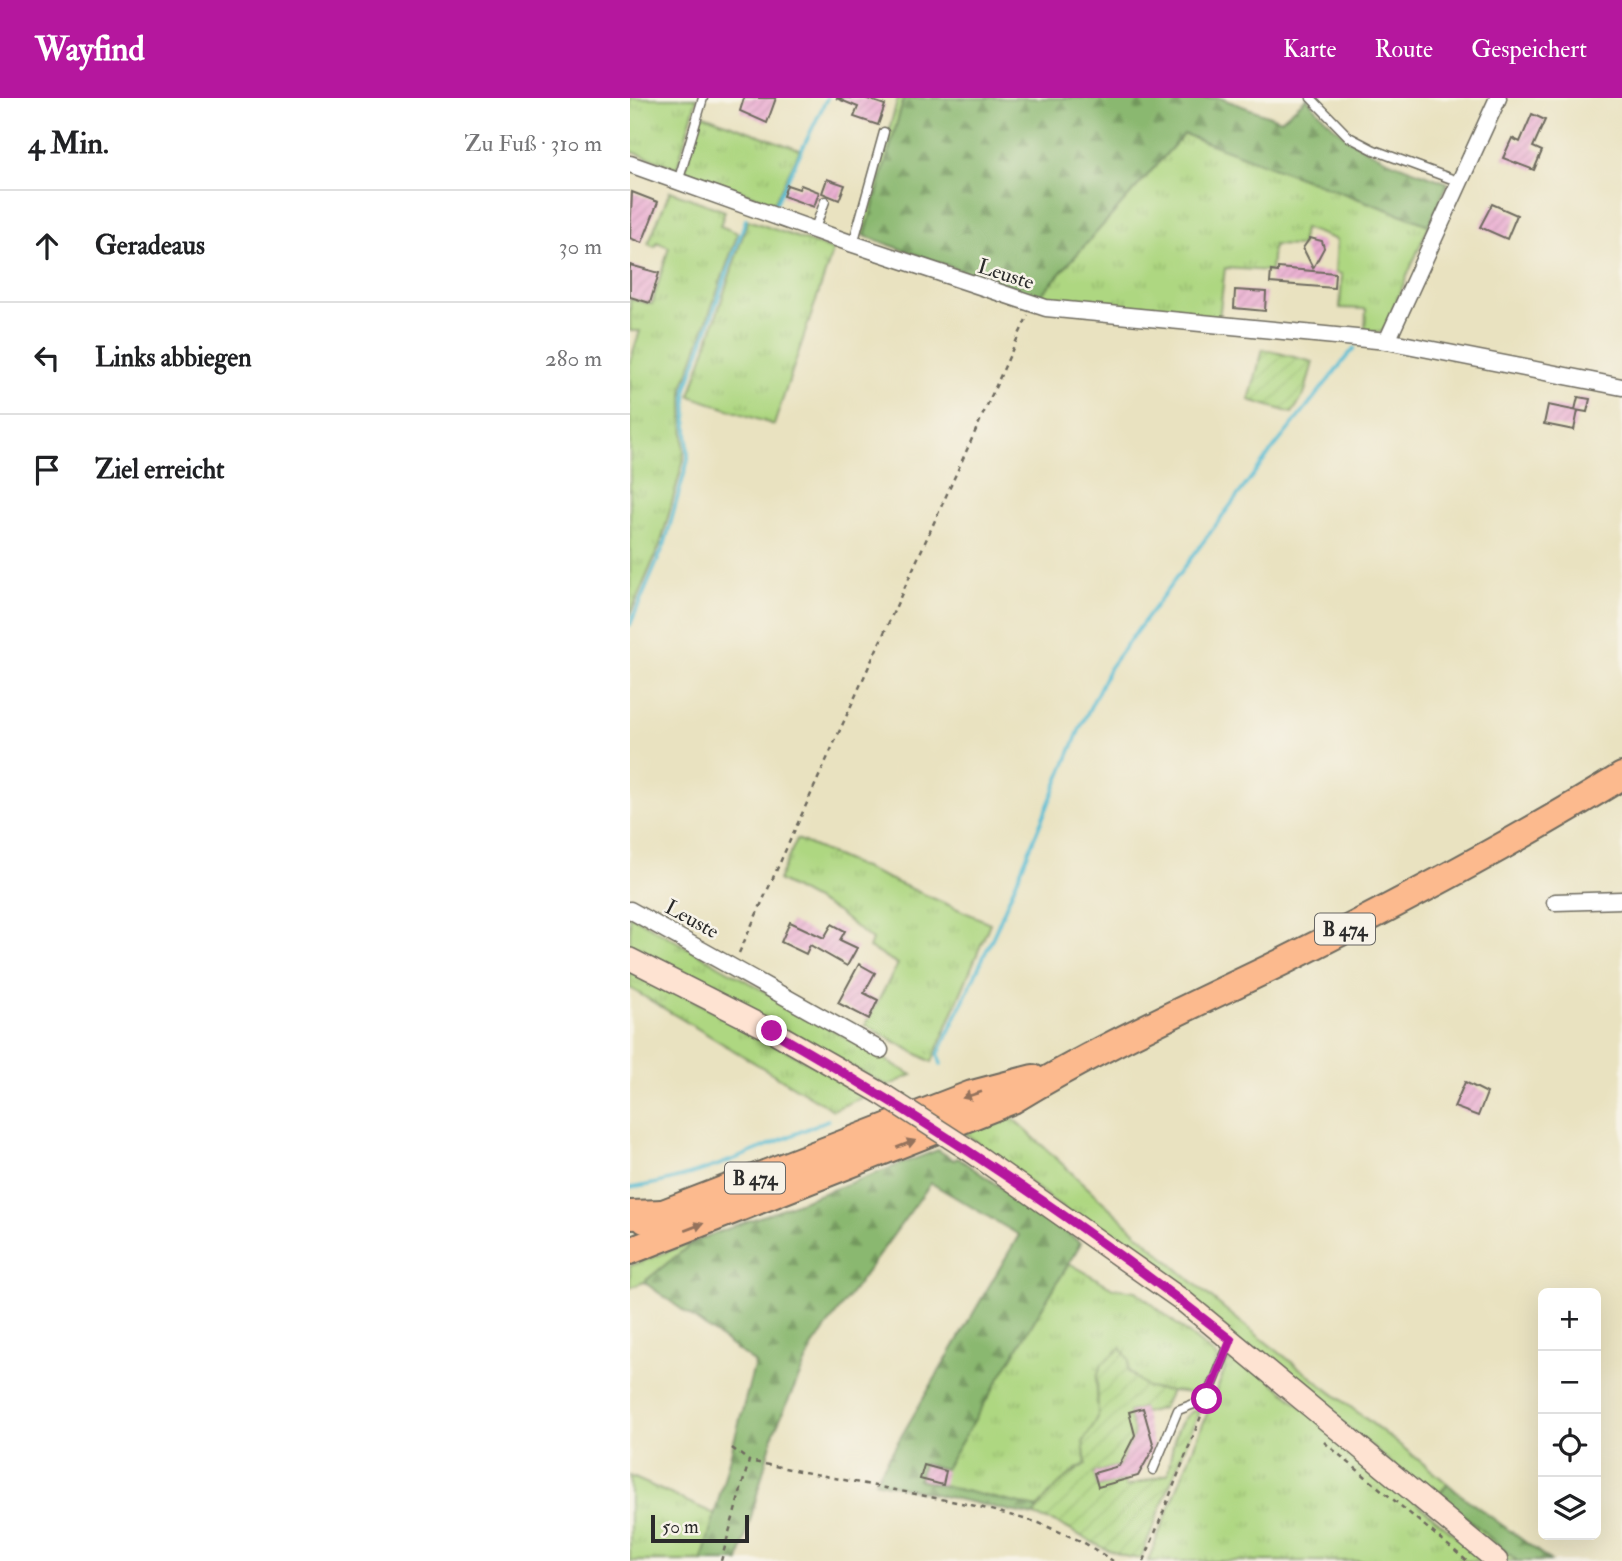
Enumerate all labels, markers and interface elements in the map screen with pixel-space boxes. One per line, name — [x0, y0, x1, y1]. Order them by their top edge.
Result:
text: Wayfind — [35, 29, 145, 70]
text: Karte — [1283, 34, 1336, 65]
text: Route — [1374, 34, 1433, 65]
text: Gespeichert — [1471, 34, 1587, 65]
text: 4 Min. — [28, 125, 109, 162]
text: Zu Fuß · 310 m — [464, 129, 602, 158]
icon: ahead — [28, 227, 66, 265]
text: Geradeaus — [95, 230, 205, 262]
text: 30 m — [559, 232, 602, 261]
street label: Leuste — [974, 253, 1038, 296]
icon: left — [28, 339, 66, 377]
text: Links abbiegen — [95, 342, 252, 374]
text: 280 m — [545, 344, 602, 373]
icon: arrive — [28, 451, 66, 489]
text: Ziel erreicht — [95, 454, 225, 486]
street label: Leuste — [660, 894, 724, 945]
road number: B 474 — [1315, 914, 1375, 944]
route end — [756, 1015, 787, 1046]
one-way arrow — [961, 1090, 982, 1100]
one-way arrow — [895, 1139, 916, 1150]
road number: B 474 — [725, 1162, 785, 1194]
one-way arrow — [684, 1222, 705, 1233]
map controls — [1538, 1288, 1601, 1540]
button: + — [1538, 1288, 1601, 1351]
button: − — [1538, 1351, 1601, 1414]
route start — [1191, 1383, 1222, 1414]
button: locate — [1538, 1414, 1601, 1477]
button: layers — [1538, 1477, 1601, 1540]
scale bar — [651, 1512, 749, 1544]
text: 50 m — [662, 1515, 699, 1539]

